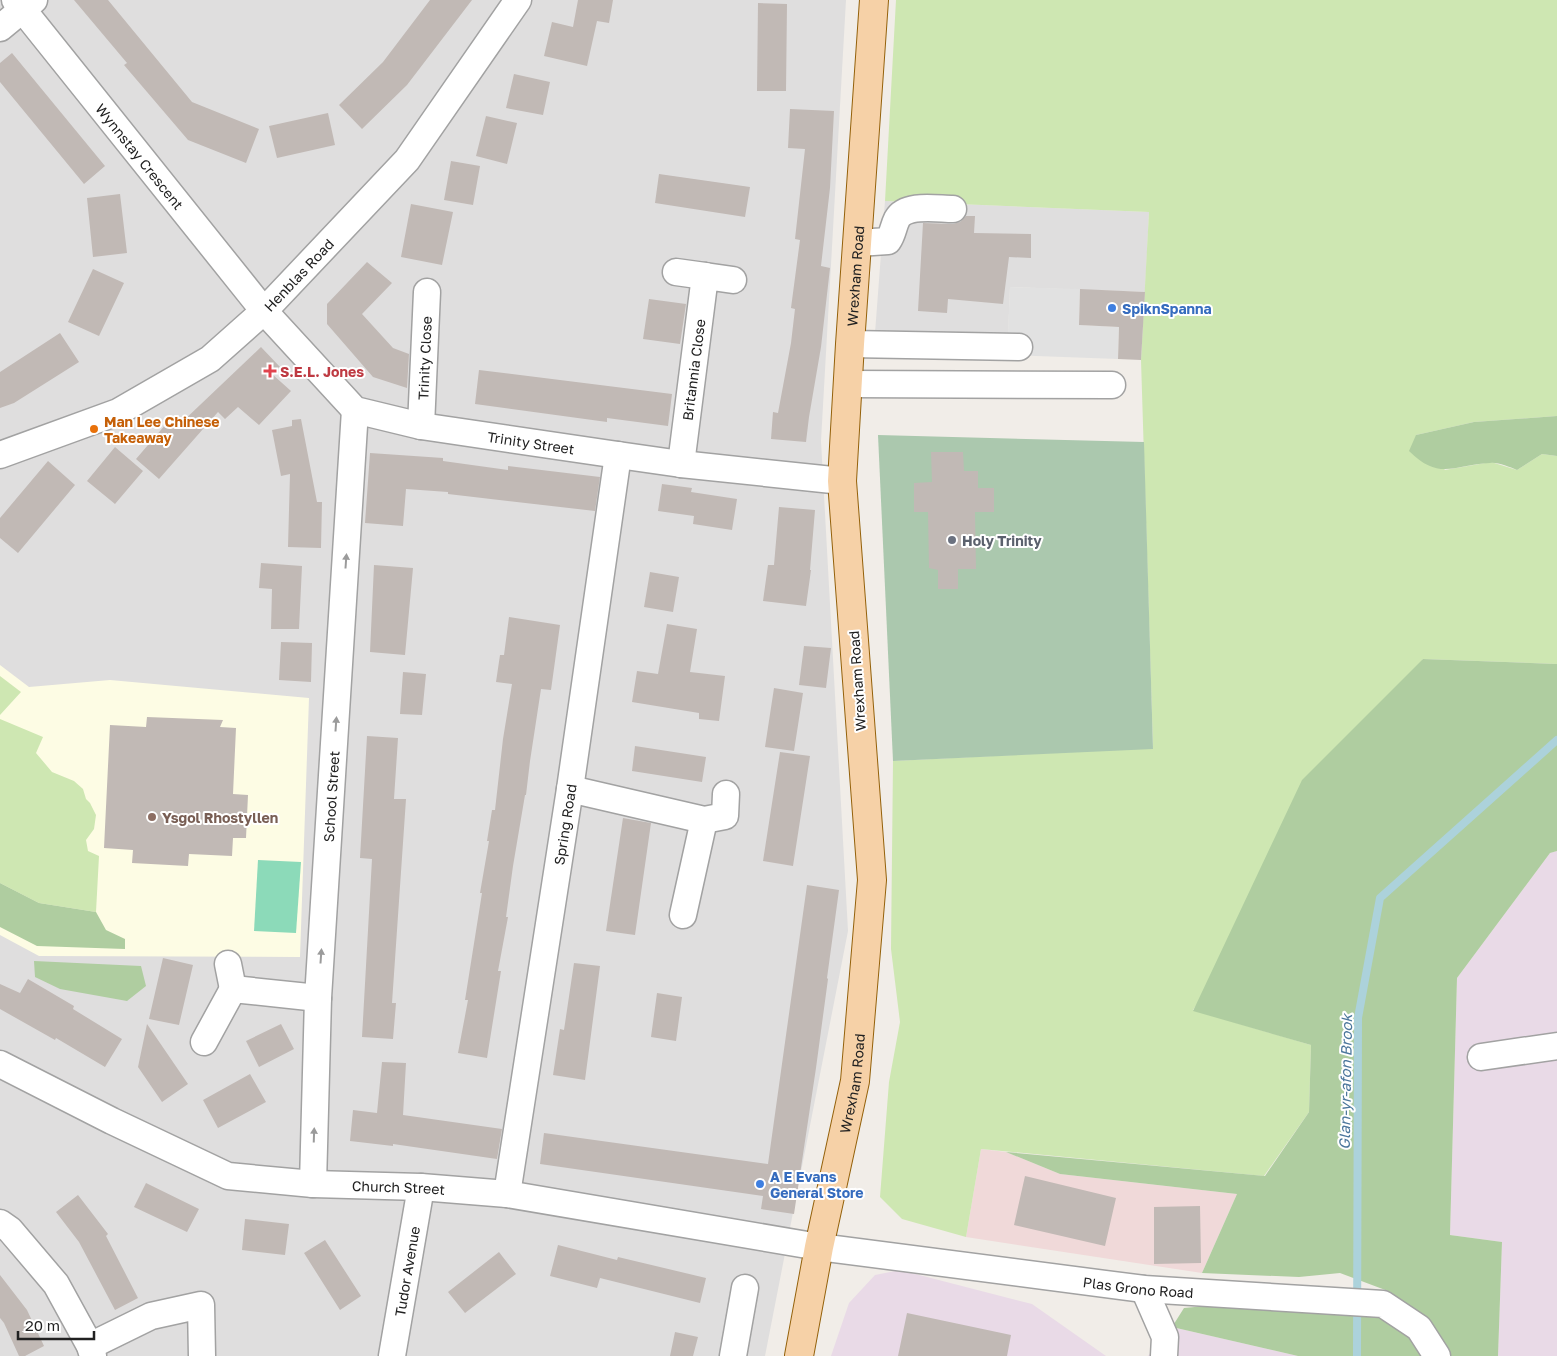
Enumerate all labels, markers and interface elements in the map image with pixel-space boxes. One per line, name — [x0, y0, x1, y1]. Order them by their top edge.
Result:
street label: Wynnstay Crescent — [92, 100, 188, 213]
street label: Wrexham Road — [843, 225, 867, 327]
street label: Henblas Road — [260, 235, 337, 315]
place label: SpiknSpanna — [1122, 300, 1212, 317]
marker: SpiknSpanna — [1106, 302, 1118, 314]
street label: Trinity Close — [414, 316, 434, 400]
street label: Britannia Close — [678, 318, 708, 422]
place label: S.E.L. Jones — [280, 363, 364, 380]
marker: S.E.L. Jones — [264, 365, 276, 377]
place label: Man Lee Chinese Takeaway — [104, 413, 220, 446]
marker: Man Lee Chinese Takeaway — [88, 423, 100, 435]
street label: Trinity Street — [486, 427, 576, 457]
place label: Holy Trinity — [962, 532, 1042, 549]
marker: Holy Trinity — [946, 534, 958, 546]
one-way arrow — [342, 553, 350, 569]
street label: Wrexham Road — [845, 630, 869, 732]
one-way arrow — [332, 715, 340, 731]
street label: School Street — [319, 750, 342, 843]
street label: Spring Road — [550, 783, 579, 866]
place label: Ysgol Rhostyllen — [162, 809, 278, 826]
marker: Ysgol Rhostyllen — [146, 811, 158, 823]
one-way arrow — [317, 947, 325, 963]
water label: Glan-yr-afon Brook — [1335, 1013, 1356, 1150]
street label: Wrexham Road — [835, 1033, 867, 1135]
one-way arrow — [311, 1127, 319, 1143]
place label: A E Evans General Store — [770, 1168, 864, 1201]
street label: Church Street — [352, 1177, 446, 1197]
marker: A E Evans General Store — [754, 1178, 766, 1190]
street label: Tudor Avenue — [390, 1225, 423, 1318]
street label: Plas Grono Road — [1082, 1273, 1194, 1301]
scale bar — [18, 1308, 94, 1340]
text: 20 m — [25, 1316, 60, 1334]

